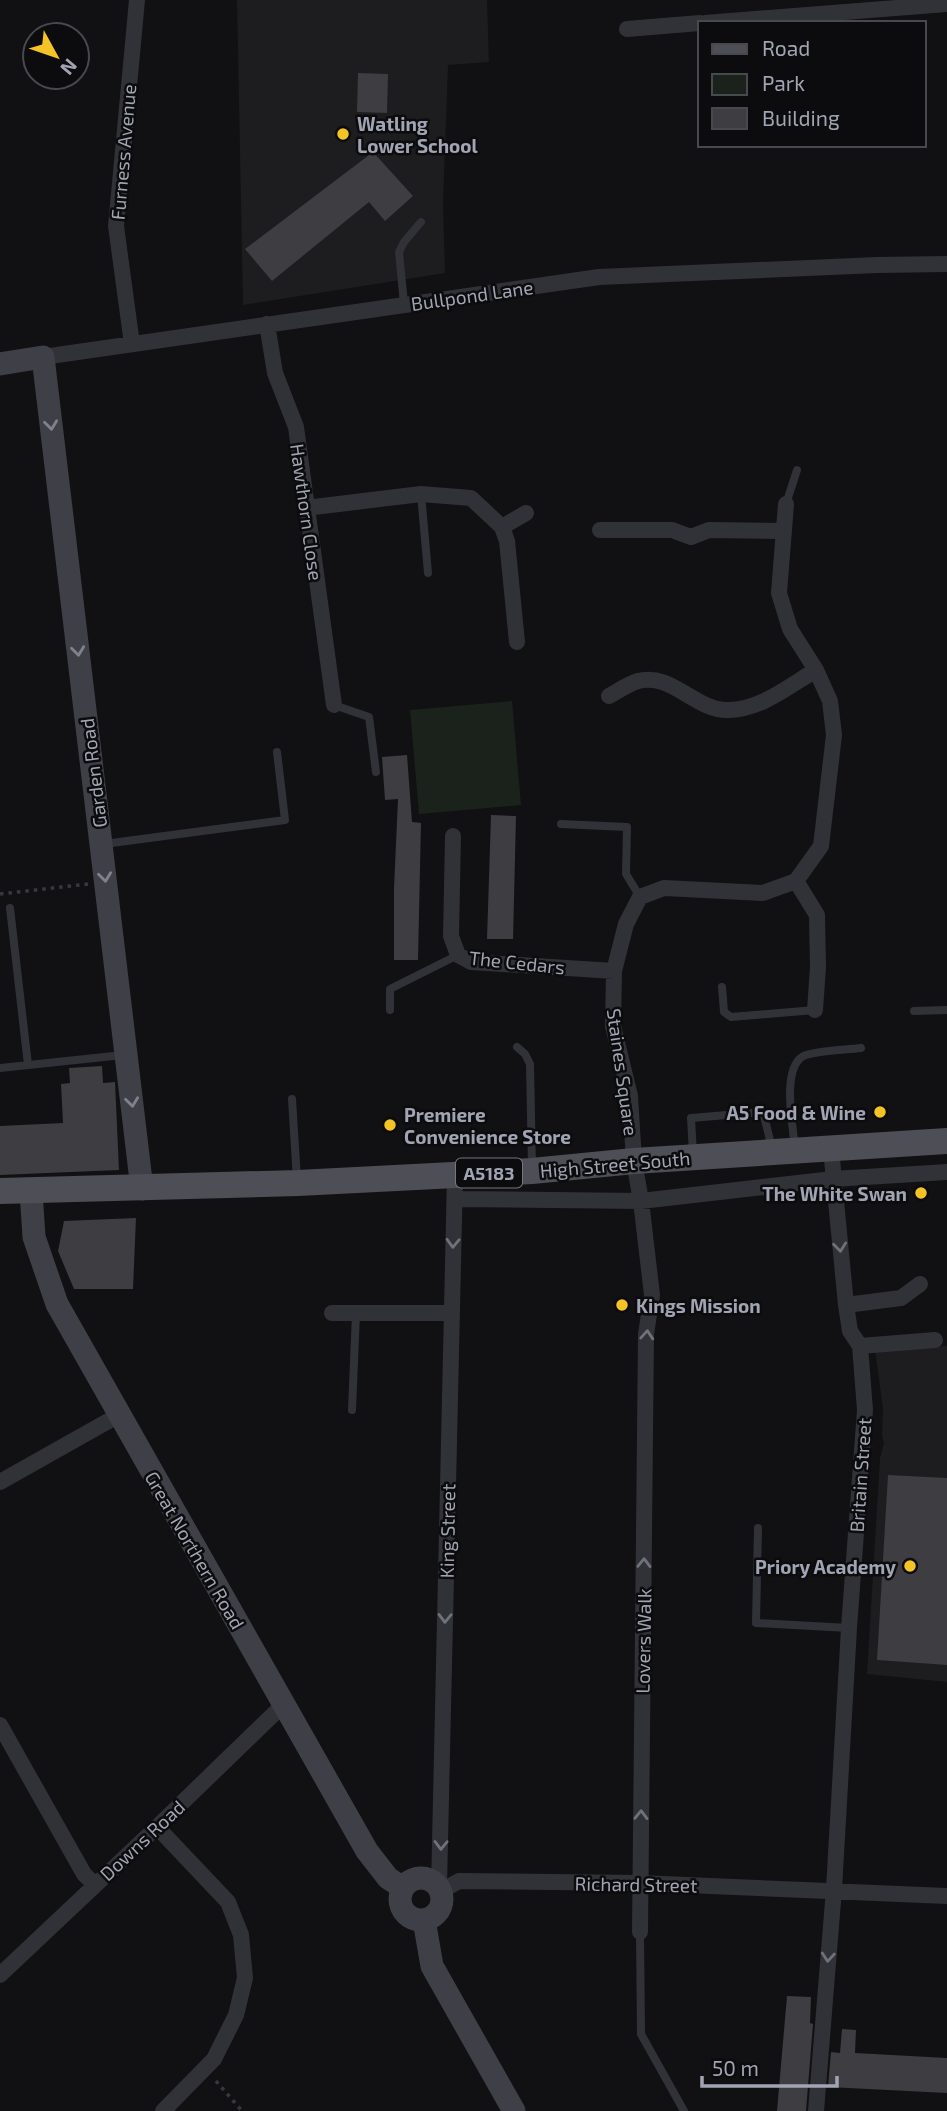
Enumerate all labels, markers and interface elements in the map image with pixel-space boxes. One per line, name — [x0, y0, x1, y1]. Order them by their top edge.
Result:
north arrow — [21, 21, 91, 91]
legend — [698, 21, 926, 147]
text: Road — [762, 35, 810, 60]
text: N — [56, 55, 83, 80]
text: Park — [762, 70, 805, 95]
street label: Furness Avenue — [106, 83, 140, 221]
text: Building — [762, 105, 840, 130]
place label: Watling Lower School — [357, 112, 479, 157]
marker: Watling Lower School — [335, 126, 351, 142]
street label: Bullpond Lane — [409, 275, 535, 315]
one-way arrow — [44, 419, 59, 431]
street label: Hawthorn Close — [286, 442, 328, 582]
one-way arrow — [71, 645, 86, 656]
street label: Garden Road — [75, 717, 111, 829]
one-way arrow — [98, 871, 113, 882]
street label: The Cedars — [468, 946, 566, 978]
street label: Staines Square — [603, 1007, 643, 1137]
one-way arrow — [124, 1097, 139, 1108]
place label: A5 Food & Wine — [726, 1101, 866, 1124]
place label: Premiere Convenience Store — [404, 1103, 571, 1148]
marker: A5 Food & Wine — [872, 1104, 888, 1120]
marker: Premiere Convenience Store — [382, 1117, 398, 1133]
street label: High Street South — [539, 1146, 691, 1182]
road number: A5183 — [456, 1158, 522, 1188]
place label: The White Swan — [762, 1182, 907, 1205]
marker: The White Swan — [913, 1185, 929, 1201]
one-way arrow — [446, 1238, 461, 1249]
one-way arrow — [833, 1242, 848, 1253]
place label: Kings Mission — [636, 1294, 761, 1317]
marker: Kings Mission — [614, 1297, 630, 1313]
one-way arrow — [639, 1329, 654, 1340]
street label: Britain Street — [845, 1417, 875, 1533]
street label: Great Northern Road — [140, 1467, 250, 1633]
street label: King Street — [435, 1483, 459, 1579]
place label: Priory Academy — [755, 1555, 896, 1579]
one-way arrow — [636, 1557, 652, 1567]
marker: Priory Academy — [902, 1558, 918, 1574]
street label: Lovers Walk — [631, 1588, 655, 1694]
one-way arrow — [438, 1613, 453, 1624]
street label: Downs Road — [95, 1795, 189, 1885]
one-way arrow — [633, 1809, 649, 1819]
one-way arrow — [433, 1840, 449, 1851]
street label: Richard Street — [575, 1871, 697, 1897]
one-way arrow — [821, 1952, 836, 1963]
scale bar — [702, 2044, 837, 2088]
text: 50 m — [712, 2055, 759, 2080]

